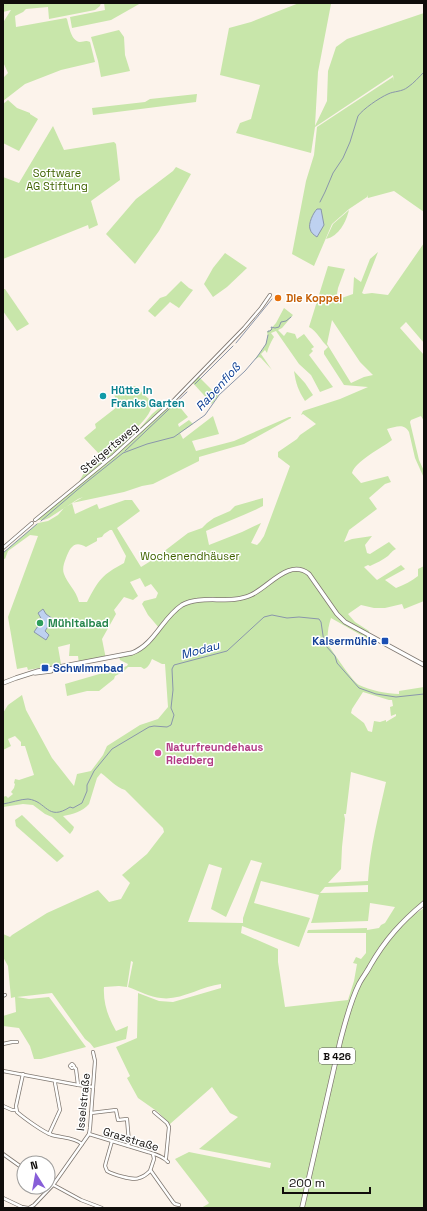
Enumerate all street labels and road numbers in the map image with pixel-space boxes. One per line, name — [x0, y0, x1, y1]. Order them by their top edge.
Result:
street label: Steigertsweg — [77, 420, 141, 476]
road number: B 426 — [319, 1048, 355, 1064]
street label: Isselstraße — [73, 1072, 93, 1132]
street label: Grazstraße — [101, 1124, 161, 1154]

